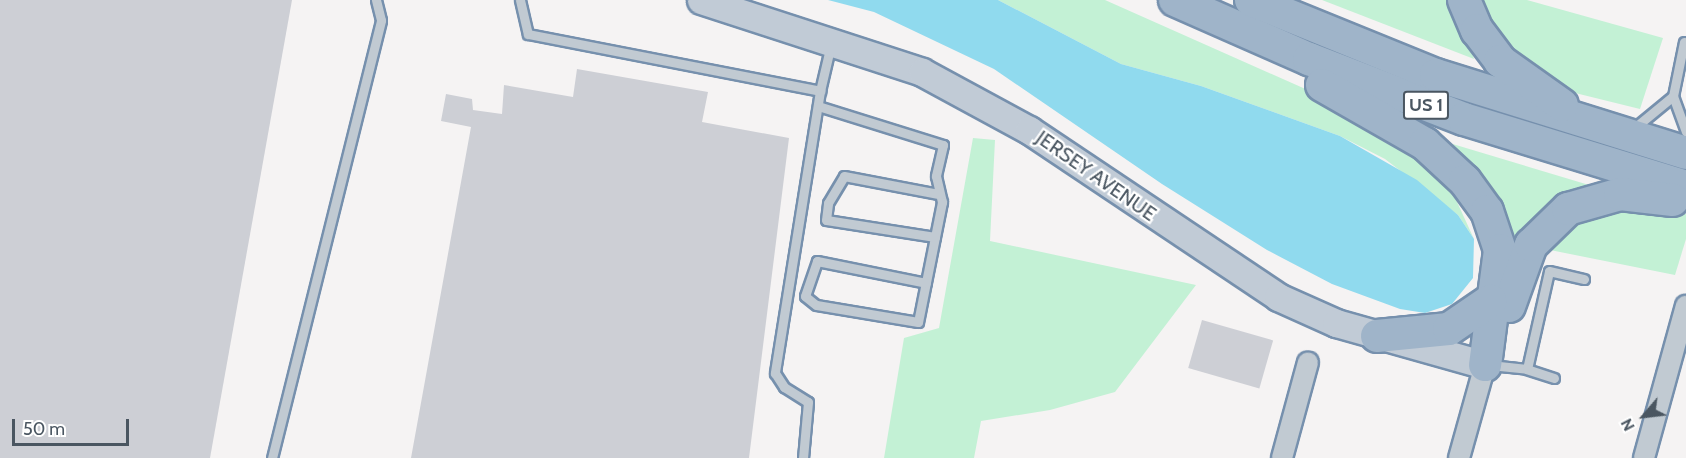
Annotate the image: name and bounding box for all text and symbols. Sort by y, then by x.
road number: US 1 [1402,90,1450,120]
street label: JERSEY AVENUE [1031,126,1161,226]
north arrow [1614,386,1674,446]
scale bar [15,407,132,445]
text: N [1617,415,1639,434]
text: 50 m [23,418,65,440]

